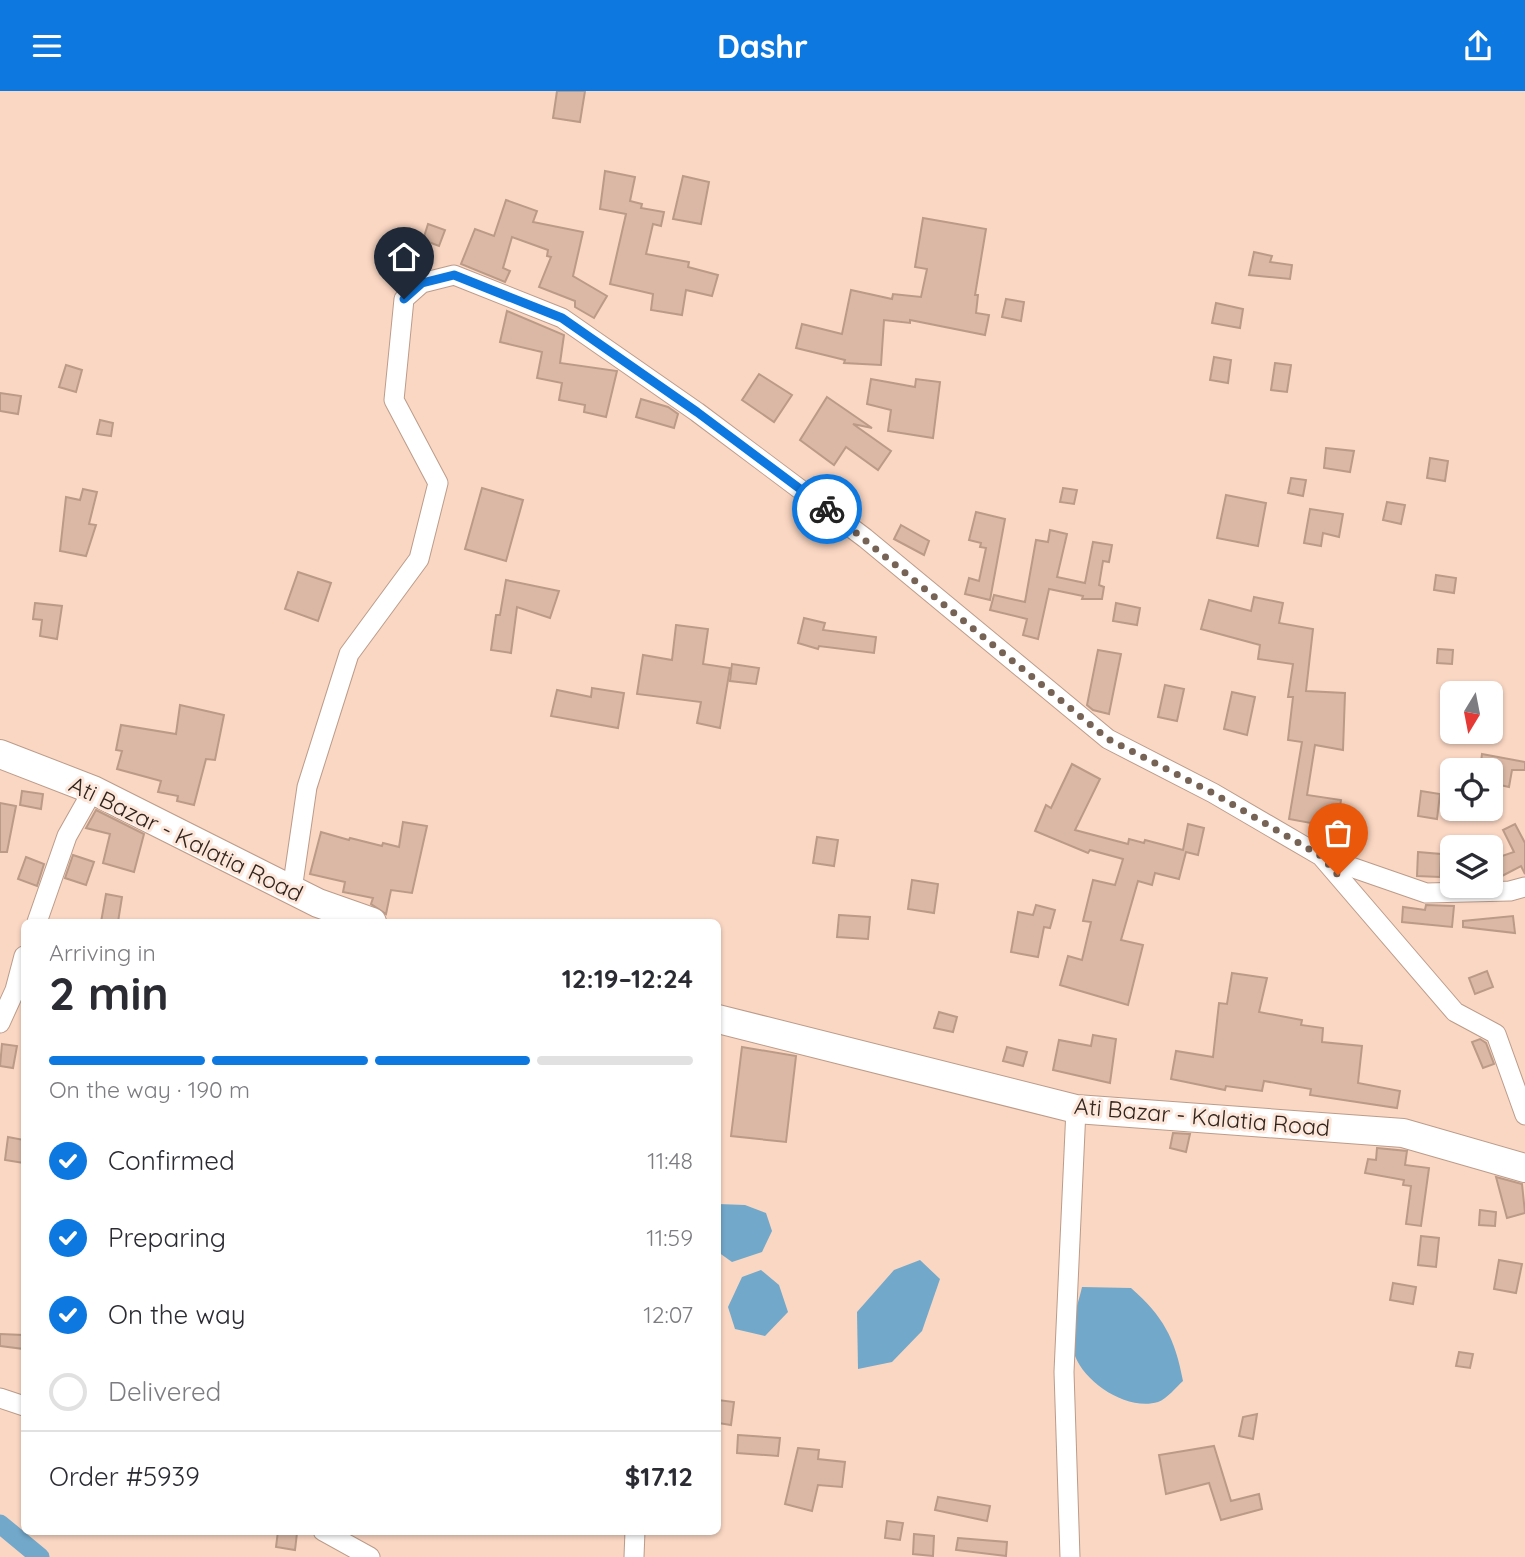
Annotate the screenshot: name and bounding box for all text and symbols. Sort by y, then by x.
text: Dashr [717,26,808,66]
icon: menu [28,27,66,65]
icon: share [1459,27,1497,65]
pin [374,227,434,299]
icon: home [385,238,423,276]
courier [792,474,862,544]
icon: bike [808,490,846,528]
north arrow [1440,681,1503,744]
map controls [1440,681,1503,898]
button: locate [1440,758,1503,821]
street label: Ati Bazar - Kalatia Road [65,769,308,908]
pin [1308,803,1368,875]
icon: bag [1319,814,1357,852]
button: layers [1440,835,1503,898]
text: Arriving in [49,938,156,967]
text: 12:19–12:24 [562,962,693,995]
text: 2 min [49,964,169,1022]
text: On the way · 190 m [49,1075,250,1104]
street label: Ati Bazar - Kalatia Road [1073,1091,1331,1142]
icon: check [49,1142,87,1180]
text: Confirmed [108,1144,235,1177]
text: 11:48 [647,1146,693,1175]
icon: check [49,1219,87,1257]
text: Preparing [108,1221,226,1254]
text: 11:59 [646,1223,693,1252]
icon: check [49,1296,87,1334]
text: On the way [108,1298,246,1331]
text: 12:07 [643,1300,693,1329]
text: Delivered [108,1375,221,1408]
text: Order #5939 [49,1460,200,1493]
text: $17.12 [625,1460,693,1493]

